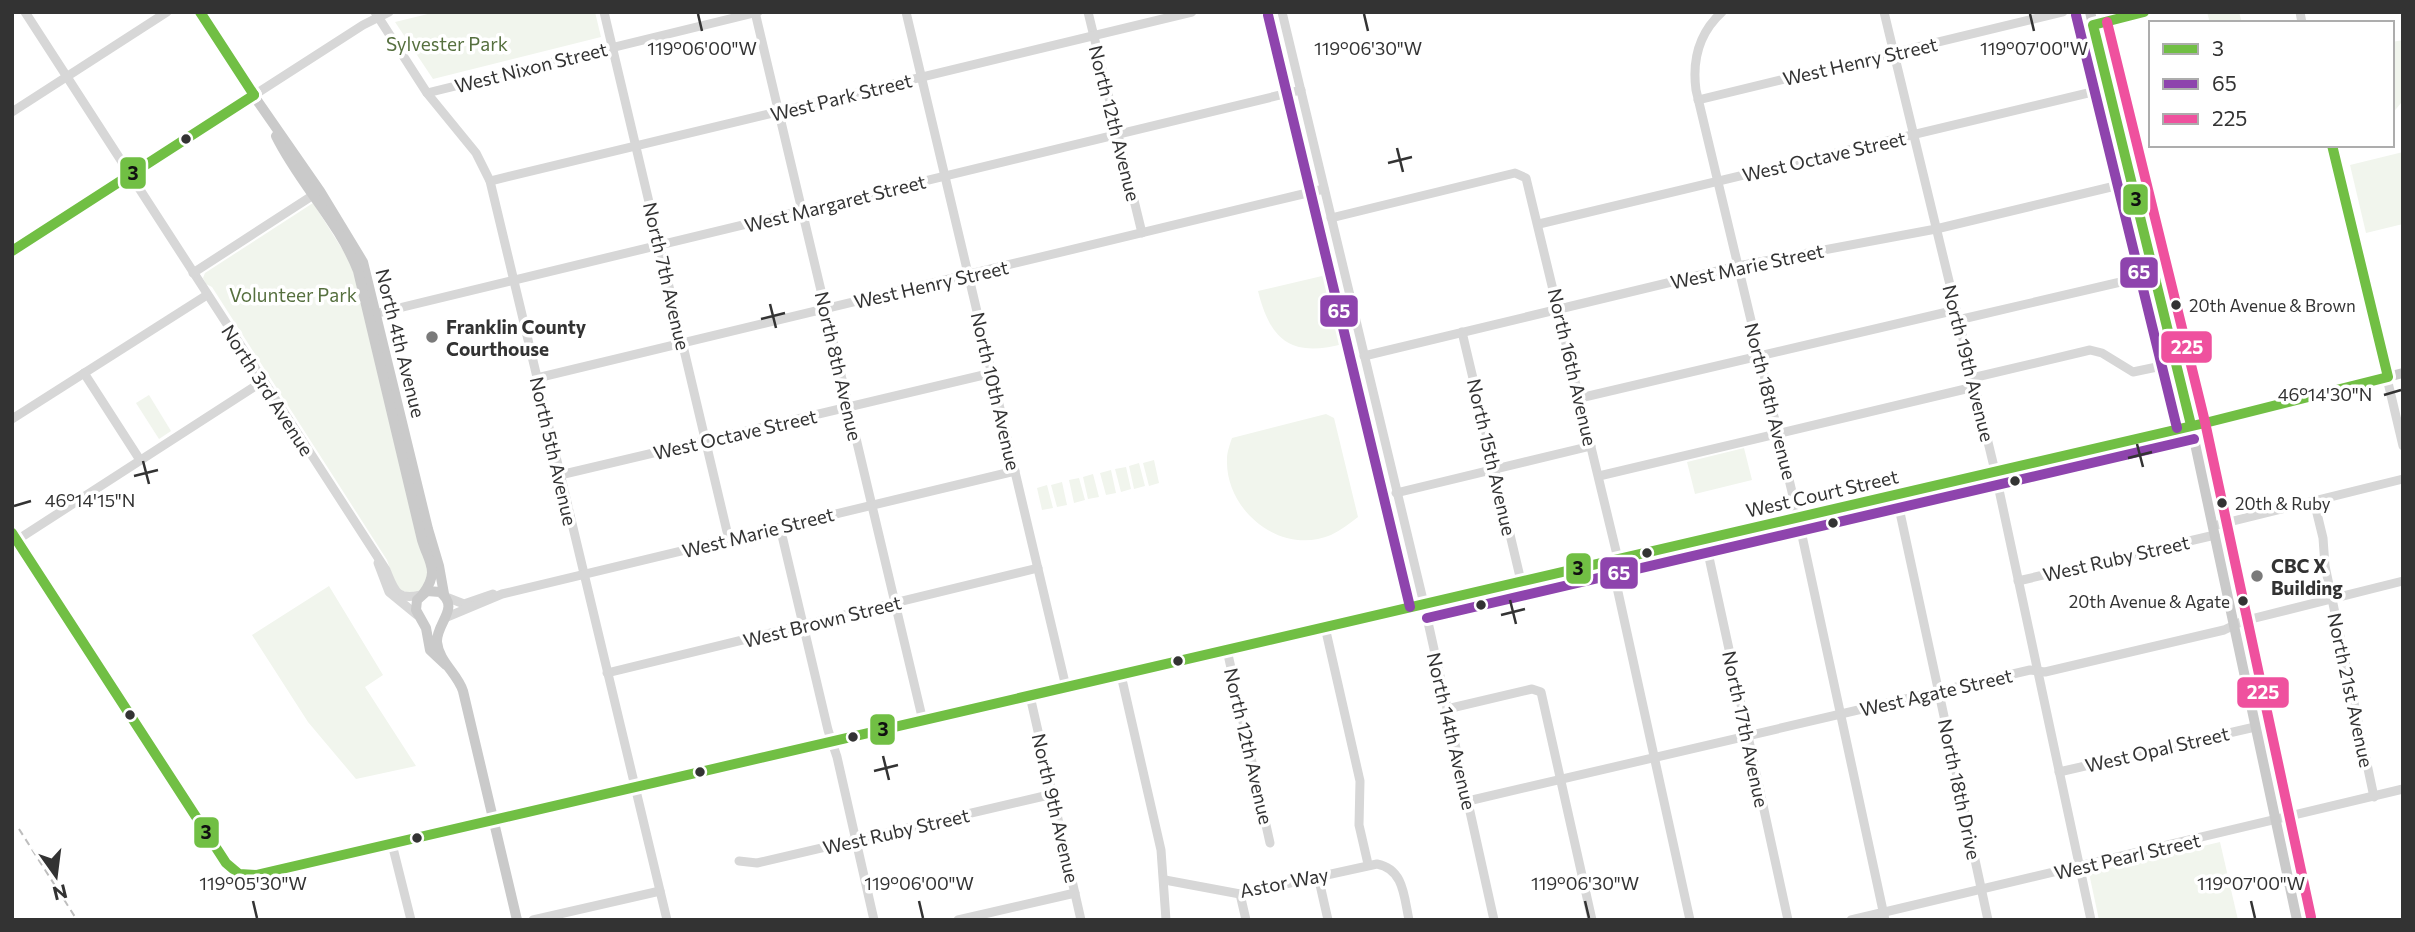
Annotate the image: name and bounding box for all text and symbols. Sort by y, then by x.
legend [2149,21,2394,147]
park label: Sylvester Park [386,32,508,55]
street label: West Henry Street [1780,32,1940,90]
text: 3 [2212,35,2224,60]
street label: West Nixon Street [452,37,610,97]
text: 119°06'00"W [647,37,757,59]
text: 119°06'30"W [1314,37,1422,59]
text: 119°07'00"W [1980,37,2088,59]
street label: North 12th Avenue [1084,43,1146,203]
street label: West Park Street [768,68,914,126]
text: 65 [2212,70,2237,95]
text: 225 [2212,105,2247,130]
street label: West Octave Street [1740,126,1908,186]
unlabelled marker [179,132,193,146]
line badge: 3 [119,156,147,190]
text: 3 [127,161,139,184]
street label: West Margaret Street [742,169,928,237]
line badge: 3 [2122,183,2149,216]
text: 3 [2130,187,2142,210]
street label: North 7th Avenue [639,200,695,352]
street label: West Marie Street [1668,239,1826,293]
street label: West Henry Street [851,255,1011,313]
line badge: 65 [2119,256,2159,289]
text: 65 [2128,260,2150,283]
street label: North 4th Avenue [371,266,431,420]
street label: North 19th Avenue [1938,282,2000,444]
park label: Volunteer Park [229,283,357,306]
street label: North 16th Avenue [1544,286,1602,448]
street label: North 8th Avenue [811,289,867,443]
line badge: 65 [1319,294,1359,328]
place label: 20th Avenue & Brown [2189,295,2356,316]
marker: 20th Avenue & Brown [2169,298,2183,312]
text: 65 [1328,299,1350,322]
street label: North 10th Avenue [967,310,1025,472]
place label: Franklin County Courthouse [446,315,587,360]
street label: North 3rd Avenue [217,320,319,460]
street label: North 18th Avenue [1740,320,1802,482]
marker: Franklin County Courthouse [424,329,440,345]
line badge: 225 [2160,330,2213,364]
text: 225 [2171,335,2203,358]
street label: North 5th Avenue [526,374,582,528]
street label: North 15th Avenue [1463,376,1521,538]
text: 46°14'30"N [2278,383,2372,405]
street label: West Octave Street [651,404,819,464]
street label: West Court Street [1744,464,1901,522]
unlabelled marker [2008,474,2022,488]
text: 46°14'15"N [45,489,135,511]
place label: 20th & Ruby [2235,493,2331,514]
marker: 20th & Ruby [2215,496,2229,510]
street label: West Marie Street [680,502,837,562]
unlabelled marker [1826,516,1840,530]
street label: West Ruby Street [2041,530,2192,586]
unlabelled marker [1640,546,1654,560]
line badge: 3 [1565,552,1592,585]
place label: CBC X Building [2271,554,2343,599]
text: 3 [1572,556,1584,579]
line badge: 65 [1599,556,1639,590]
text: 65 [1608,561,1630,584]
marker: CBC X Building [2249,568,2265,584]
street label: West Brown Street [741,590,904,652]
place label: 20th Avenue & Agate [2069,591,2230,612]
marker: 20th Avenue & Agate [2236,594,2250,608]
unlabelled marker [1474,598,1488,612]
street label: North 21st Avenue [2323,611,2379,769]
street label: North 17th Avenue [1718,649,1774,809]
street label: North 14th Avenue [1423,650,1481,812]
unlabelled marker [1171,654,1185,668]
street label: West Agate Street [1857,663,2015,721]
street label: North 12th Avenue [1220,666,1278,826]
line badge: 225 [2236,676,2290,709]
text: 225 [2247,680,2279,703]
unlabelled marker [123,708,137,722]
line badge: 3 [869,713,896,746]
street label: North 18th Drive [1934,716,1986,862]
text: 3 [877,717,889,740]
street label: West Opal Street [2083,721,2231,777]
unlabelled marker [846,730,860,744]
street label: North 9th Avenue [1028,731,1084,885]
unlabelled marker [693,765,707,779]
street label: West Ruby Street [821,803,972,859]
line badge: 3 [193,816,220,849]
text: 3 [200,820,212,843]
street label: West Pearl Street [2052,828,2203,884]
unlabelled marker [410,831,424,845]
north arrow [21,841,91,911]
street label: Astor Way [1238,862,1330,902]
text: 119°05'30"W [199,872,307,894]
text: 119°06'00"W [864,872,974,894]
text: 119°06'30"W [1531,872,1639,894]
text: 119°07'00"W [2197,872,2305,894]
text: N [51,880,70,906]

